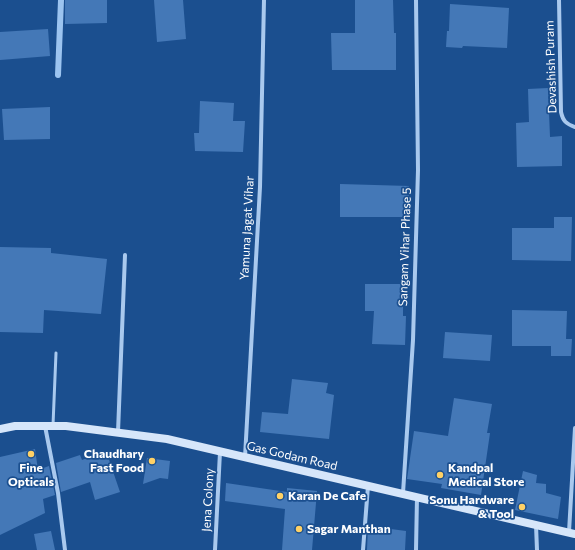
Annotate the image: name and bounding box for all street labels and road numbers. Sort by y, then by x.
street label: Devashish Puram [542,20,560,114]
street label: Yamuna Jagat Vihar [237,175,257,281]
street label: Sangam Vihar Phase 5 [396,187,414,307]
street label: Gas Godam Road [245,439,339,473]
street label: Jena Colony [199,468,217,532]

